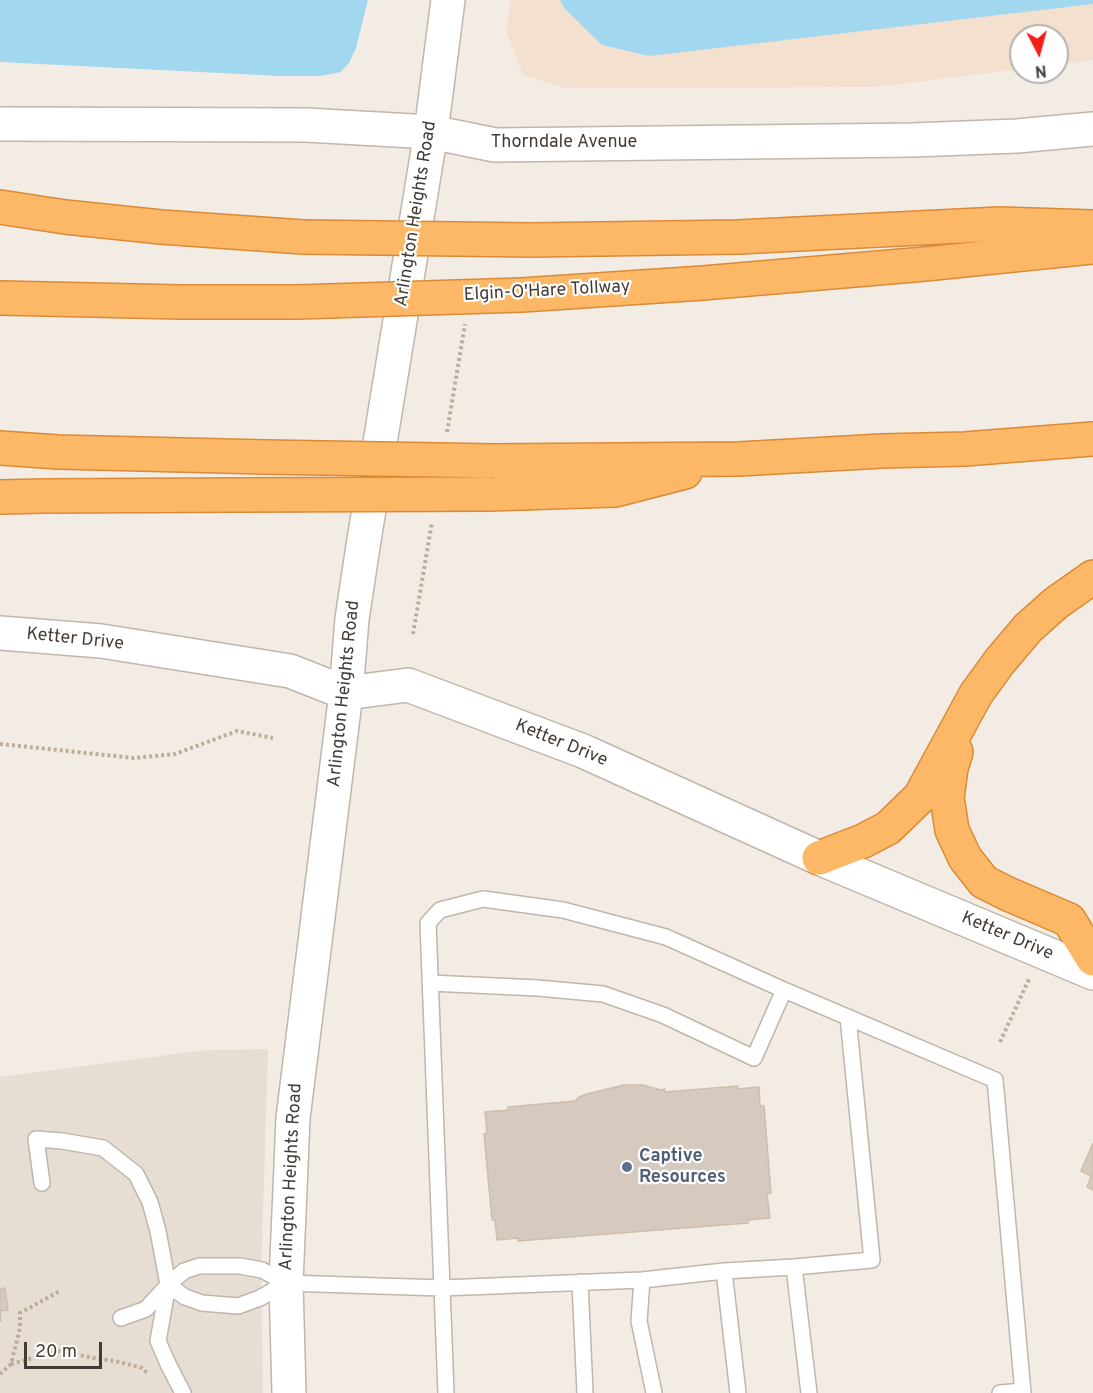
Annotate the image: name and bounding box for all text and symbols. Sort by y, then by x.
north arrow [1009,24,1069,84]
text: N [1034,59,1047,80]
street label: Arlington Heights Road [392,120,442,308]
street label: Thorndale Avenue [491,132,637,154]
street label: Elgin-O'Hare Tollway [463,277,631,307]
street label: Arlington Heights Road [324,599,366,789]
street label: Ketter Drive [25,624,125,656]
street label: Ketter Drive [512,716,610,772]
street label: Ketter Drive [958,908,1056,966]
street label: Arlington Heights Road [276,1083,308,1271]
place label: Captive Resources [639,1146,726,1188]
marker: Captive Resources [620,1160,634,1174]
scale bar [27,1330,105,1368]
text: 20 m [35,1341,77,1364]

